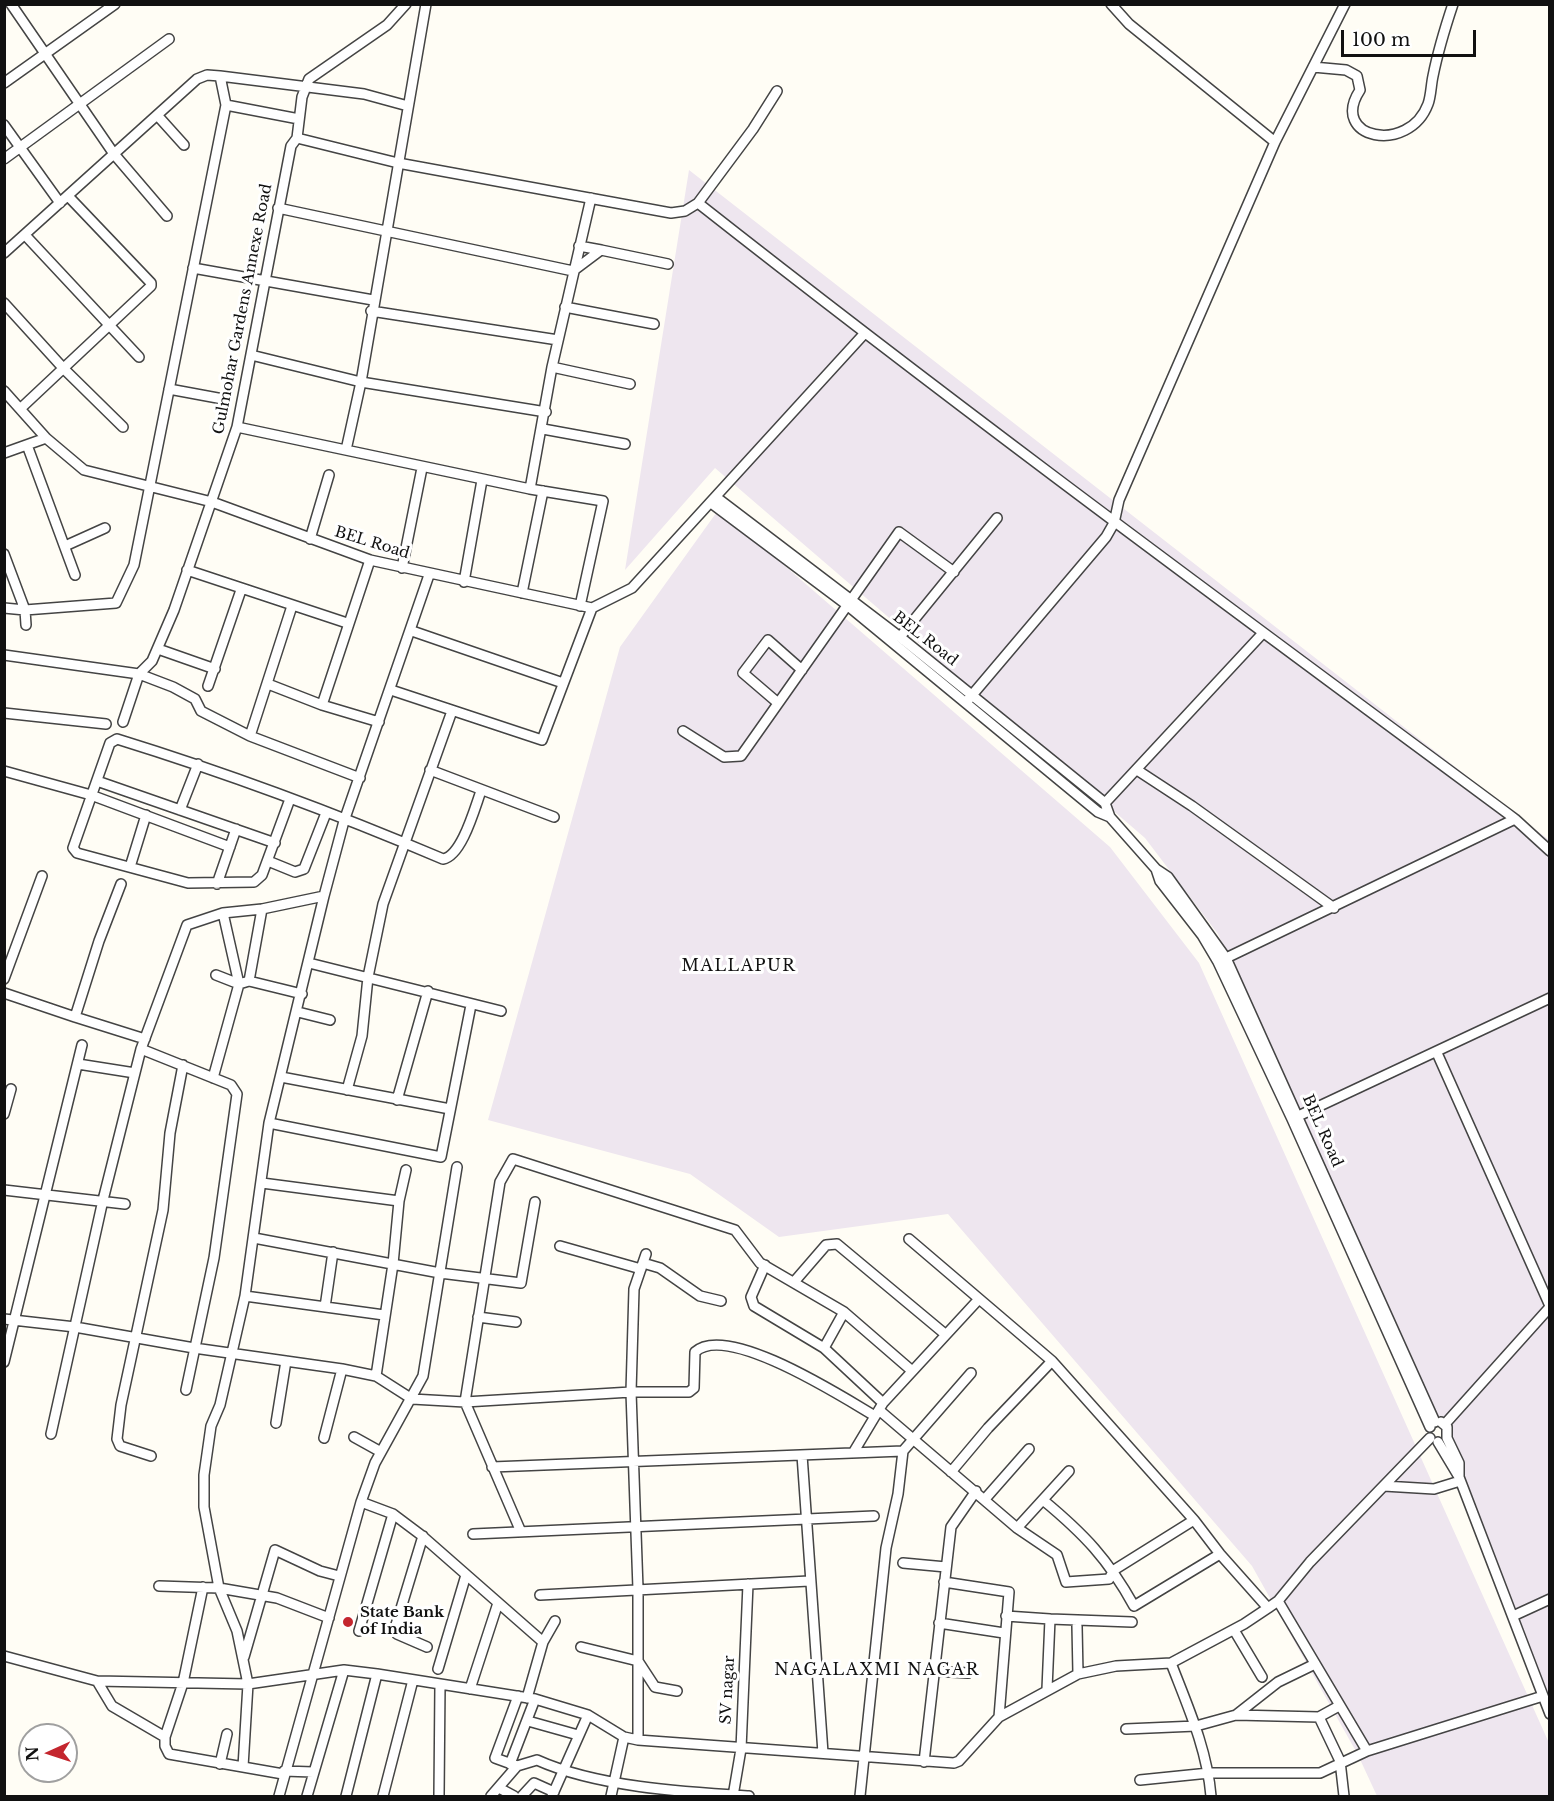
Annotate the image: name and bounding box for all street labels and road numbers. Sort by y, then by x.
street label: Gulmohar Gardens Annexe Road [210,182,276,436]
street label: BEL Road [332,523,412,563]
street label: BEL Road [889,608,961,670]
street label: BEL Road [1298,1092,1346,1170]
street label: SV nagar [717,1655,739,1725]

